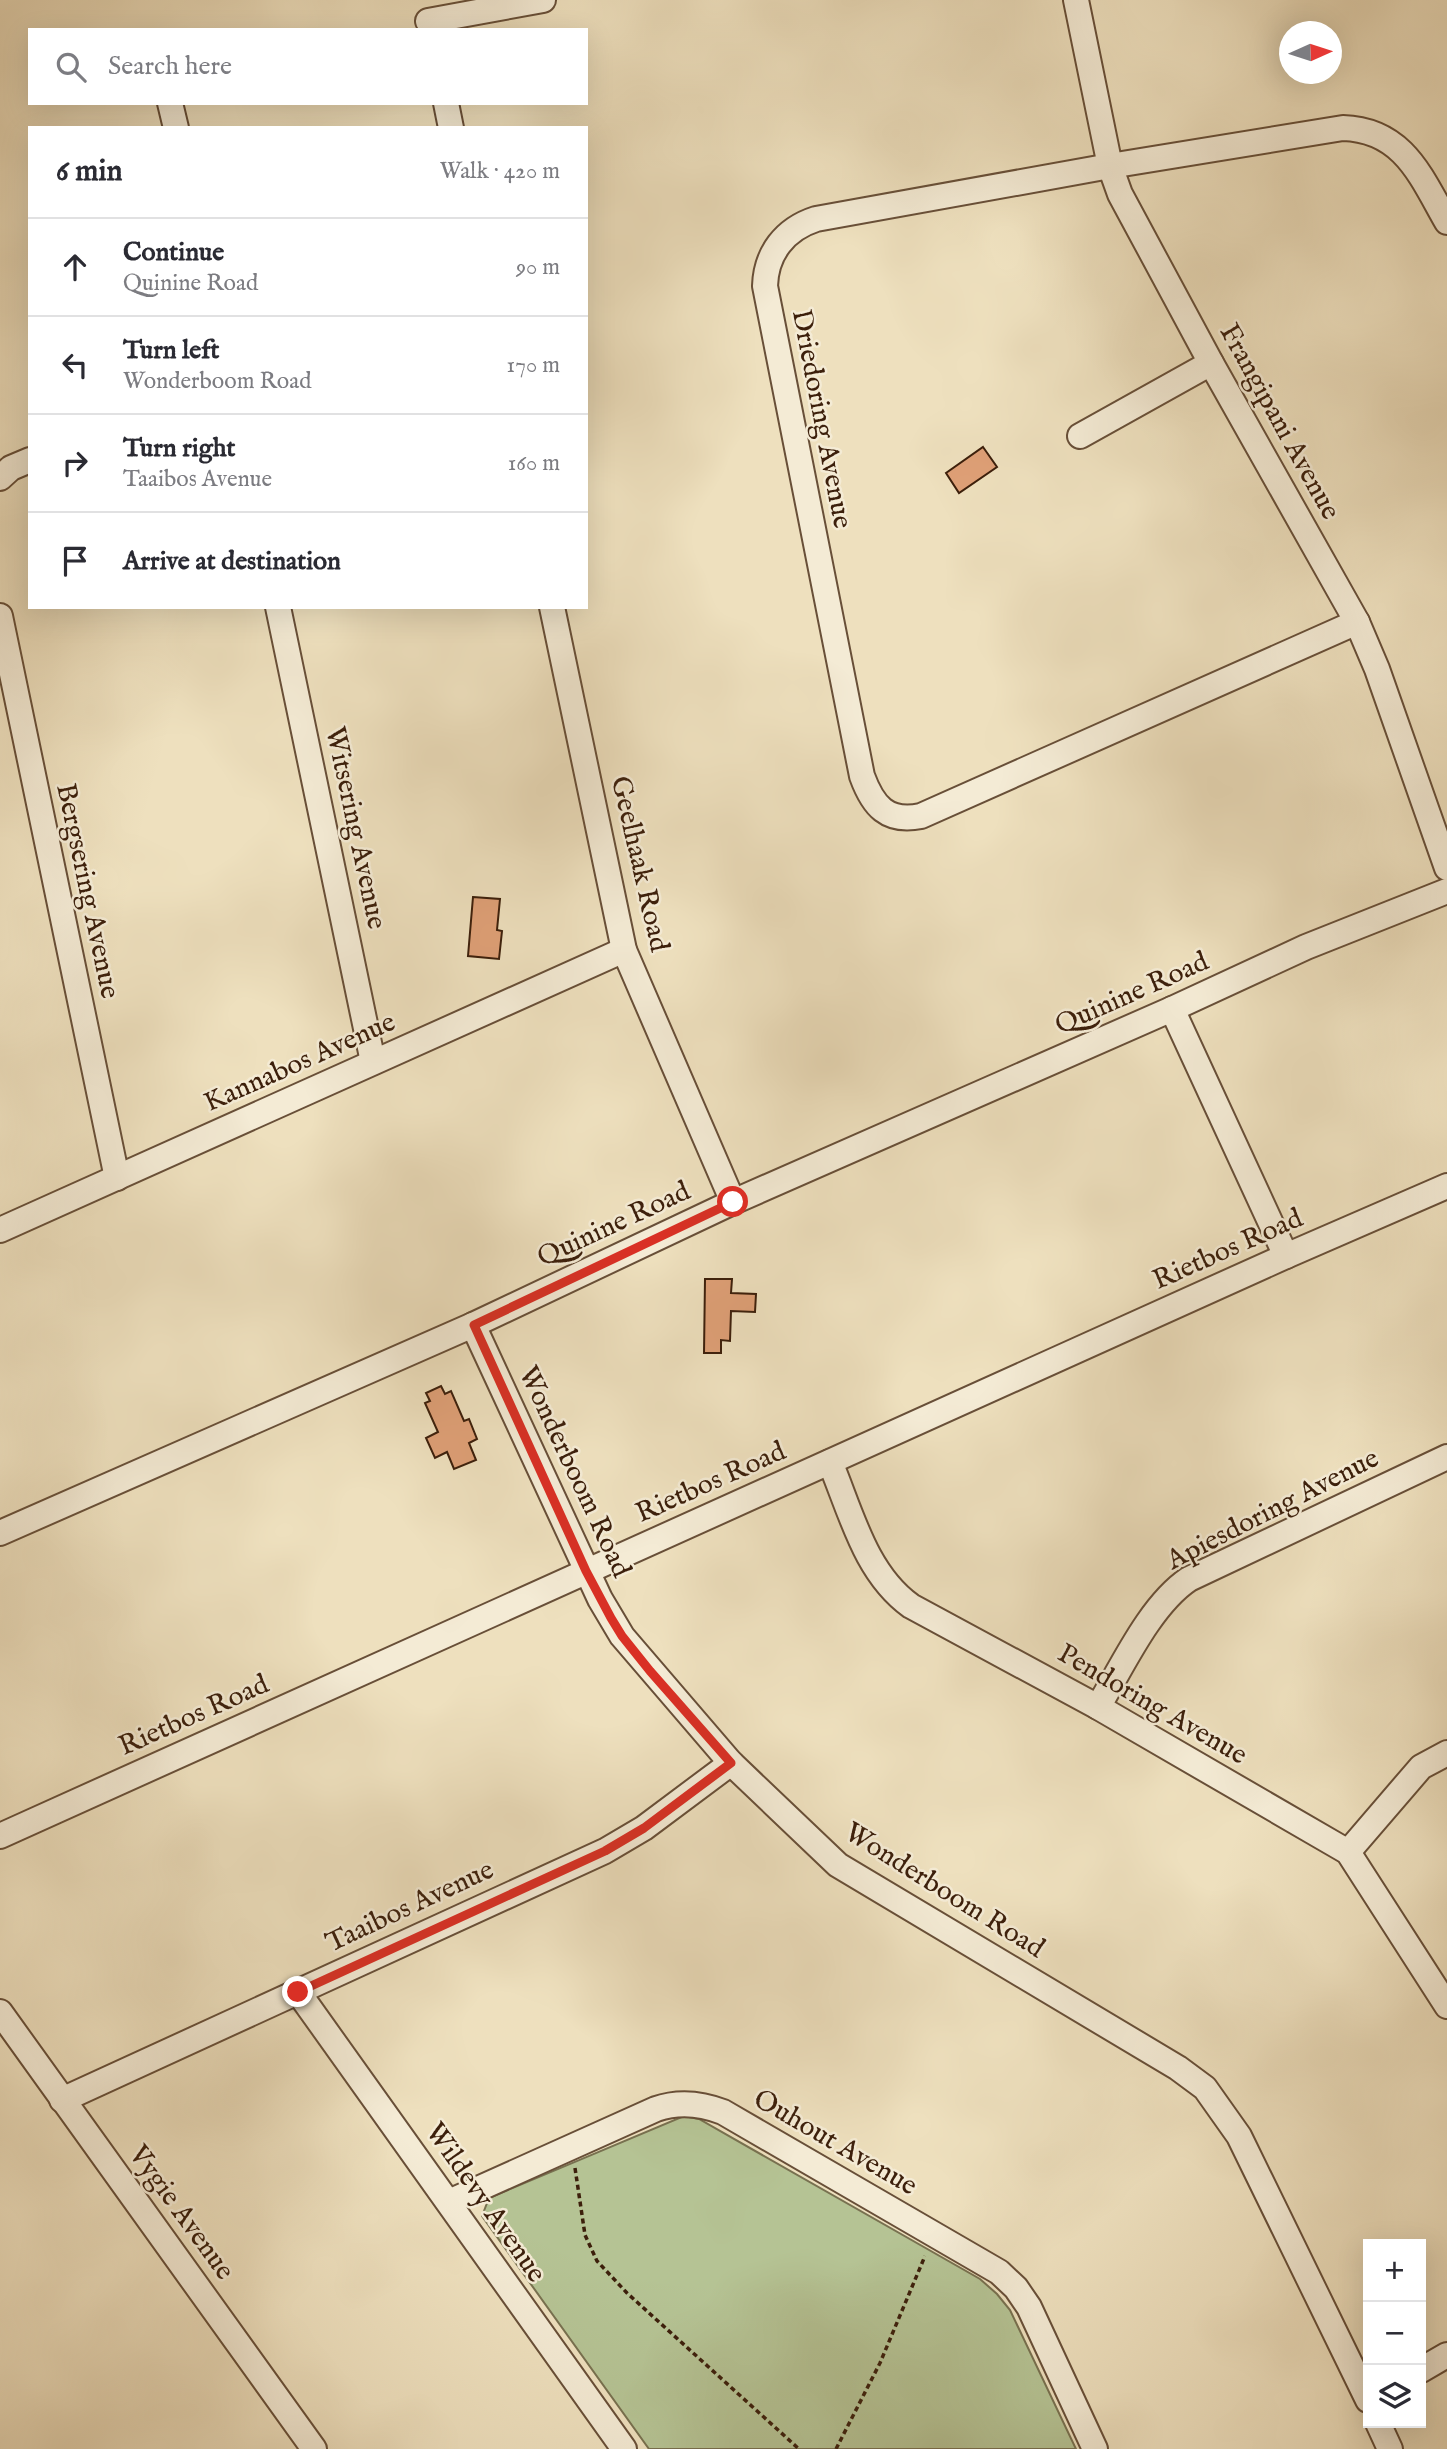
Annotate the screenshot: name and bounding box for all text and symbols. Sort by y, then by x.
north arrow [1279,21,1342,84]
search box [28,28,588,105]
icon: search [52,48,90,86]
text: Search here [108,50,232,83]
text: 6 min [56,153,122,191]
text: Walk · 420 m [440,157,560,186]
text: Continue [123,236,224,269]
icon: ahead [56,248,94,286]
text: 90 m [516,253,560,282]
text: Quinine Road [123,269,258,298]
street label: Driedoring Avenue [783,306,859,532]
street label: Frangipani Avenue [1211,318,1347,526]
text: Turn left [123,334,220,367]
icon: left [56,346,94,384]
text: 170 m [507,351,560,380]
text: Wonderboom Road [123,367,311,396]
text: Turn right [123,432,236,465]
icon: right [56,444,94,482]
text: 160 m [508,449,560,478]
text: Taaibos Avenue [123,465,272,494]
icon: arrive [56,542,94,580]
text: Arrive at destination [123,545,341,578]
street label: Witsering Avenue [316,724,394,933]
street label: Geelhaak Road [602,773,676,955]
street label: Bergsering Avenue [47,780,127,1002]
street label: Quinine Road [1050,945,1214,1043]
street label: Kannabos Avenue [199,1005,401,1121]
street label: Quinine Road [532,1174,696,1276]
route start [717,1186,748,1217]
street label: Rietbos Road [1148,1201,1308,1299]
street label: Wonderboom Road [510,1361,638,1583]
street label: Rietbos Road [631,1434,791,1532]
street label: Apiesdoring Avenue [1160,1441,1385,1579]
street label: Pendoring Avenue [1051,1637,1253,1773]
street label: Rietbos Road [114,1667,274,1765]
street label: Wonderboom Road [837,1815,1051,1967]
street label: Taaibos Avenue [320,1853,500,1961]
route end [282,1976,313,2007]
street label: Ouhout Avenue [747,2082,923,2204]
street label: Wildevy Avenue [417,2116,553,2290]
street label: Vygie Avenue [120,2138,242,2287]
map controls [1363,2239,1426,2428]
button: + [1363,2239,1426,2302]
button: − [1363,2302,1426,2365]
button: layers [1363,2365,1426,2428]

